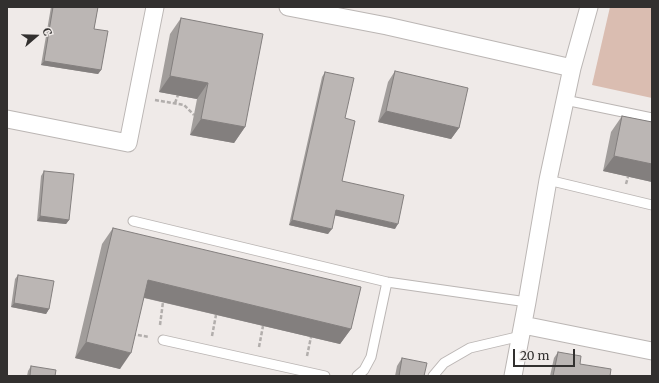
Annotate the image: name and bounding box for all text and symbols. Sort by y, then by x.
north arrow [16,16,56,56]
text: С [39,26,55,38]
scale bar [515,341,577,367]
text: 20 m [520,348,549,363]

